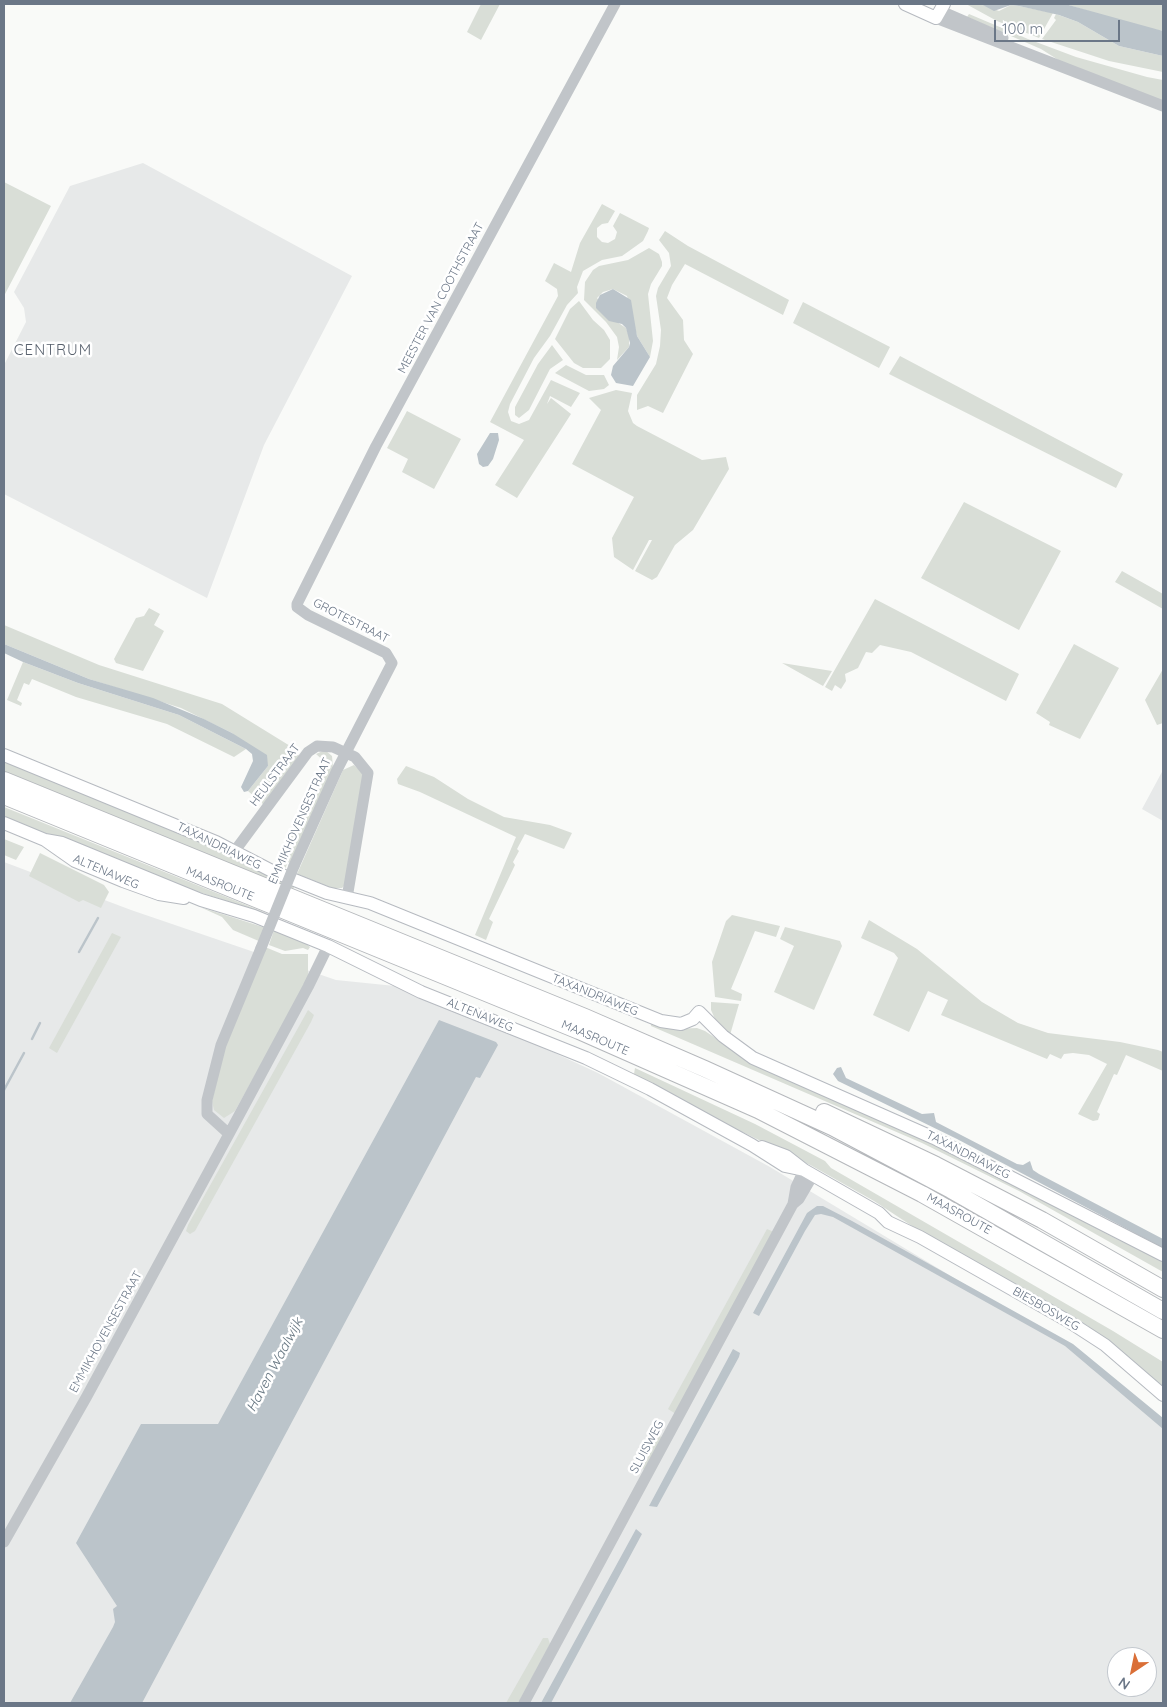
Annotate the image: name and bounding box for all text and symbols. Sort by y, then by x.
scale bar [997,10,1123,42]
text: 100 m [1002,19,1043,38]
street label: MEESTER VAN COOTHSTRAAT [395,220,487,376]
district label: CENTRUM [13,341,93,359]
street label: GROTESTRAAT [311,596,391,646]
street label: HEULSTRAAT [247,741,303,809]
street label: EMMIKHOVENSESTRAAT [266,756,334,886]
street label: TAXANDRIAWEG [174,819,264,873]
street label: ALTENAWEG [71,852,141,892]
street label: MAASROUTE [184,864,256,904]
street label: TAXANDRIAWEG [550,971,640,1019]
street label: ALTENAWEG [445,995,515,1035]
street label: MAASROUTE [559,1017,631,1059]
street label: TAXANDRIAWEG [924,1128,1012,1182]
street label: MAASROUTE [924,1190,994,1238]
street label: EMMIKHOVENSESTRAAT [67,1269,145,1395]
street label: BIESBOSWEG [1010,1284,1082,1334]
water label: Haven Waalwijk [243,1315,307,1415]
street label: SLUISWEG [627,1418,667,1476]
north arrow [1107,1647,1157,1697]
text: N [1115,1673,1133,1694]

